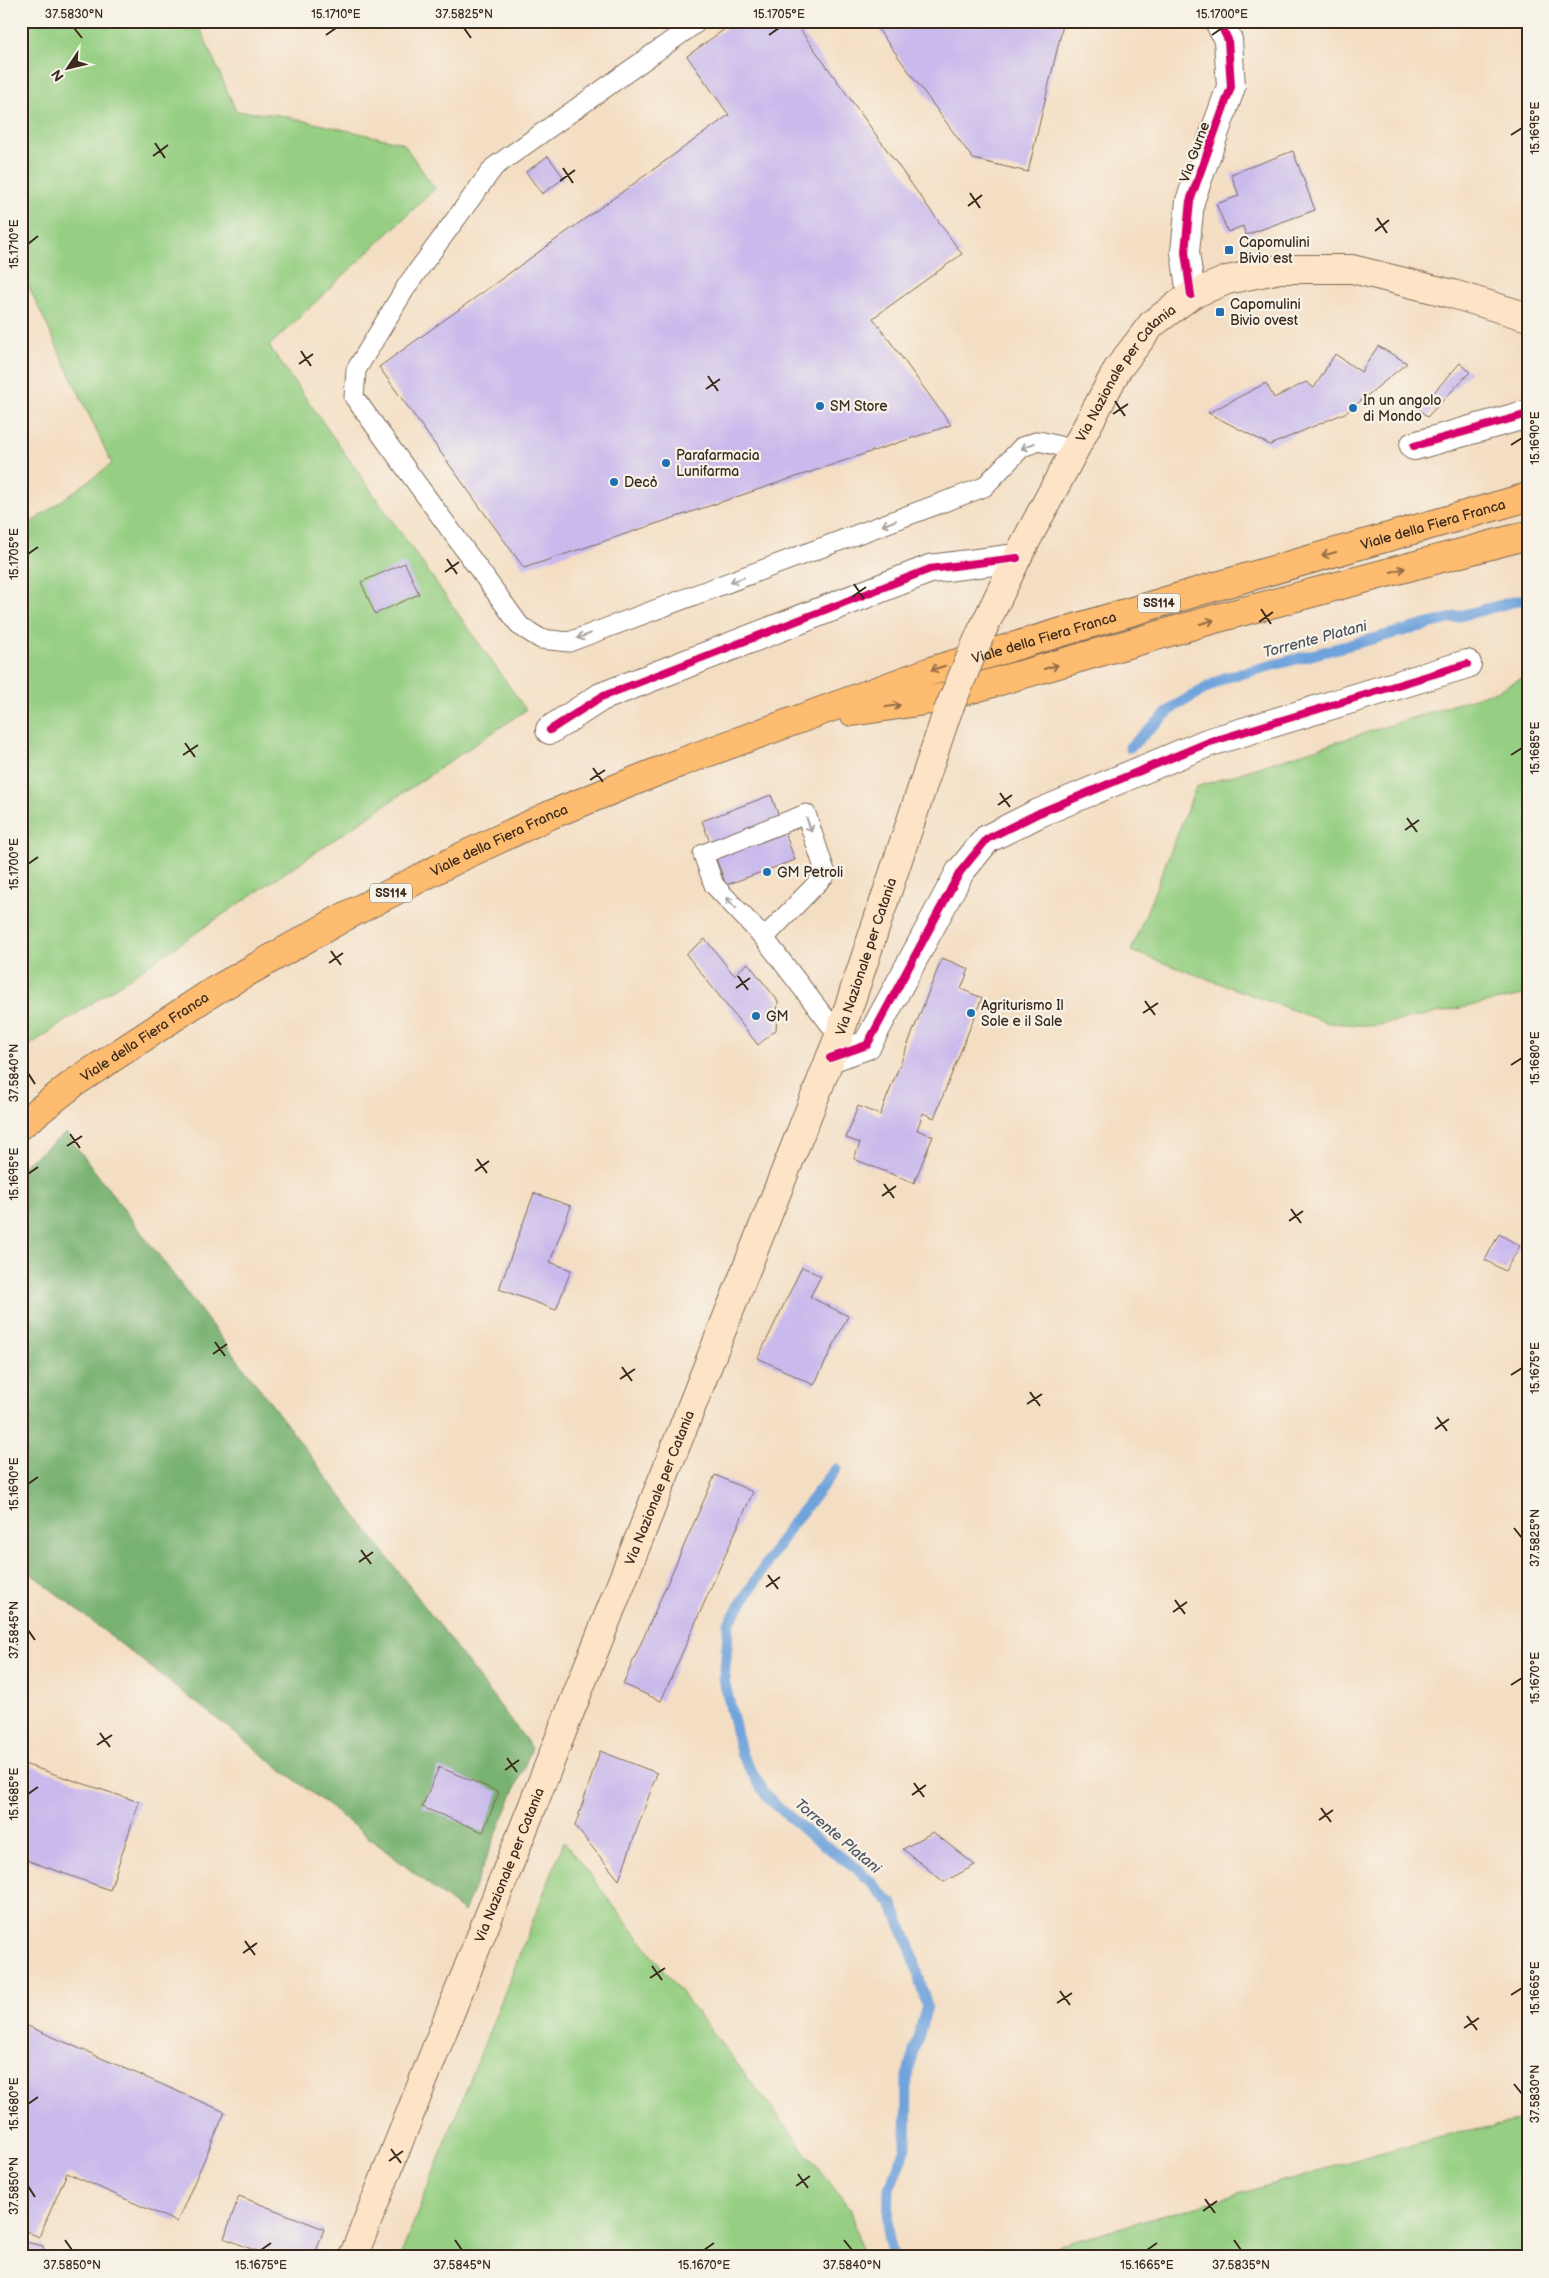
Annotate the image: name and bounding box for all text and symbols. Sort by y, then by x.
text: 37.5830°N [45,7,103,22]
text: 15.1710°E [311,7,361,22]
text: 37.5825°N [435,7,493,22]
text: 15.1705°E [753,7,805,22]
text: 15.1700°E [1196,7,1248,22]
north arrow [42,42,92,92]
text: N [48,66,68,84]
text: 15.1695°E [1528,101,1543,154]
street label: Via Gurne [1176,120,1213,185]
text: 15.1710°E [7,219,22,269]
place label: Capomulini Bivio est [1239,234,1310,267]
marker: Capomulini Bivio est [1223,244,1235,256]
place label: Capomulini Bivio ovest [1230,296,1301,329]
street label: Via Nazionale per Catania [1072,301,1179,445]
marker: Capomulini Bivio ovest [1214,306,1226,318]
place label: In un angolo di Mondo [1363,392,1441,425]
place label: SM Store [830,398,887,415]
marker: SM Store [814,400,826,412]
marker: In un angolo di Mondo [1347,402,1359,414]
text: 15.1690°E [1528,411,1543,465]
one-way arrow [1021,441,1036,451]
place label: Parafarmacia Lunifarma [676,447,760,480]
marker: Parafarmacia Lunifarma [660,457,672,469]
place label: Decò [624,474,658,491]
marker: Decò [608,476,620,488]
street label: Viale della Fiera Franca [1359,496,1508,553]
one-way arrow [882,519,897,528]
text: 15.1705°E [7,528,22,580]
one-way arrow [1322,549,1338,559]
one-way arrow [1389,565,1405,574]
one-way arrow [730,576,745,585]
road number: SS114 [1138,594,1180,612]
street label: Viale della Fiera Franca [970,608,1119,667]
one-way arrow [1199,616,1215,626]
water label: Torrente Platani [1261,616,1370,662]
one-way arrow [577,632,592,641]
one-way arrow [1042,661,1058,671]
one-way arrow [931,664,947,674]
one-way arrow [885,700,901,710]
text: 15.1685°E [1528,721,1543,775]
street label: Viale della Fiera Franca [428,801,570,880]
one-way arrow [805,816,815,832]
text: 15.1700°E [7,838,22,890]
place label: GM Petroli [777,864,843,881]
marker: GM Petroli [761,866,773,878]
street label: Via Nazionale per Catania [832,876,900,1038]
road number: SS114 [370,884,412,902]
one-way arrow [725,897,737,909]
street label: Viale della Fiera Franca [77,989,212,1085]
place label: Agriturismo Il Sole e il Sale [981,997,1064,1030]
marker: Agriturismo Il Sole e il Sale [965,1007,977,1019]
place label: GM [766,1008,789,1025]
marker: GM [750,1010,762,1022]
text: 15.1680°E [1528,1031,1543,1085]
text: 37.5840°N [7,1044,22,1102]
text: 15.1695°E [7,1147,22,1200]
text: 15.1675°E [1528,1342,1543,1394]
street label: Via Nazionale per Catania [621,1408,698,1568]
text: 15.1690°E [7,1457,22,1511]
text: 37.5825°N [1528,1509,1543,1567]
text: 37.5845°N [7,1601,22,1659]
text: 15.1670°E [1528,1652,1543,1704]
text: 15.1685°E [7,1767,22,1821]
street label: Via Nazionale per Catania [471,1785,548,1945]
water label: Torrente Platani [791,1795,885,1878]
text: 15.1665°E [1528,1961,1543,2015]
text: 37.5830°N [1528,2065,1543,2123]
text: 15.1680°E [7,2077,22,2131]
text: 37.5850°N [7,2157,22,2215]
text: 37.5850°N [43,2258,101,2273]
text: 15.1675°E [235,2258,287,2273]
text: 37.5845°N [433,2258,491,2273]
text: 15.1670°E [678,2258,730,2273]
text: 37.5840°N [823,2258,881,2273]
text: 15.1665°E [1120,2258,1174,2273]
text: 37.5835°N [1212,2258,1270,2273]

